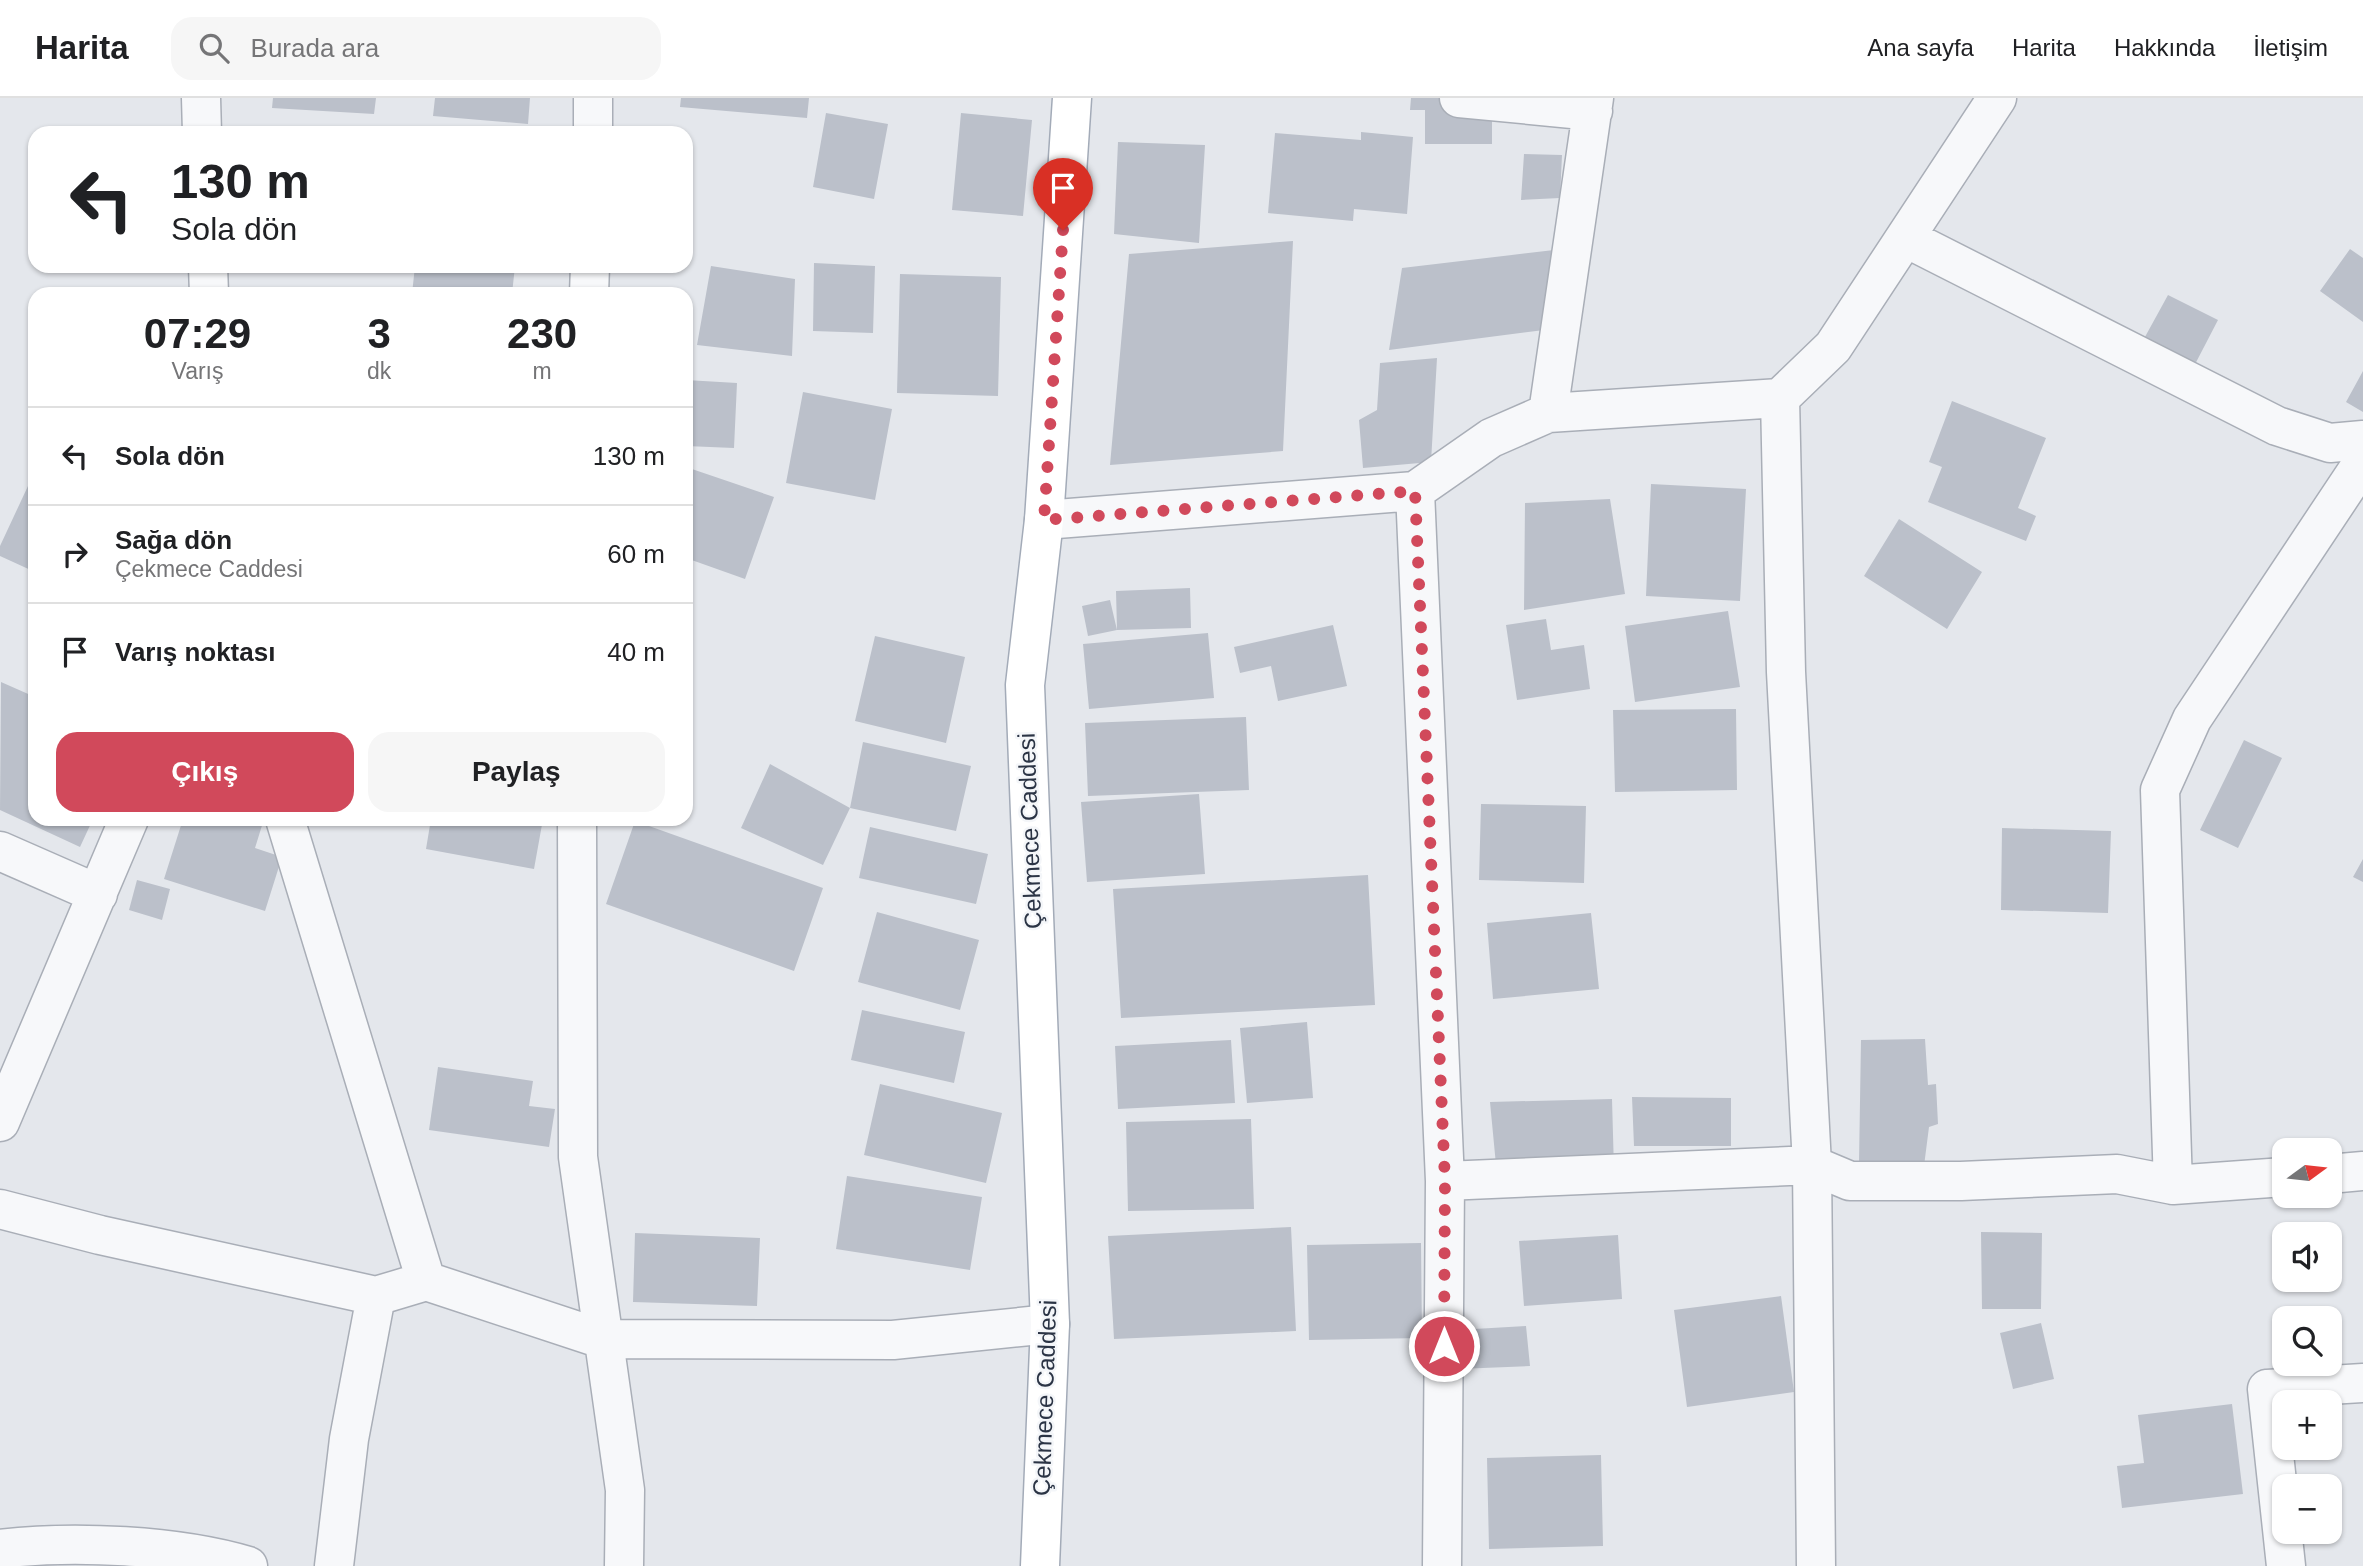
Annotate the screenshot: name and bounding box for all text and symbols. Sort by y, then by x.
search box [171,17,661,80]
text: Harita [35,29,129,66]
icon: search [195,29,233,67]
text: Burada ara [251,33,379,63]
text: Ana sayfa [1867,34,1974,61]
text: Harita [2012,34,2076,61]
text: Hakkında [2114,34,2215,61]
text: İletişim [2253,34,2328,61]
icon: left [56,154,147,245]
text: 130 m [171,154,310,208]
pin [1033,158,1093,230]
icon: arrive [1044,169,1082,207]
text: Sola dön [171,211,297,247]
text: 07:29 [144,310,251,357]
text: 3 [367,310,391,357]
text: 230 [507,310,577,357]
text: Varış [172,358,224,384]
text: dk [367,358,391,384]
text: m [533,358,552,384]
icon: left [56,437,94,475]
text: Sola dön [115,441,225,471]
text: 130 m [593,441,665,471]
text: Sağa dön [115,525,232,555]
icon: right [56,535,94,573]
text: 60 m [607,539,665,569]
text: Çekmece Caddesi [115,556,303,582]
icon: arrive [56,633,94,671]
text: Varış noktası [115,637,275,667]
text: 40 m [607,637,665,667]
button: Çıkış [56,732,354,812]
button: Paylaş [368,732,665,812]
street label: Çekmece Caddesi [1013,733,1046,929]
north arrow [2272,1138,2342,1208]
map controls [2272,1138,2342,1544]
button: sound [2272,1222,2342,1292]
street label: Çekmece Caddesi [1028,1300,1061,1496]
button: search [2272,1306,2342,1376]
position arrow [1407,1309,1481,1383]
button: + [2272,1390,2342,1460]
button: − [2272,1474,2342,1544]

